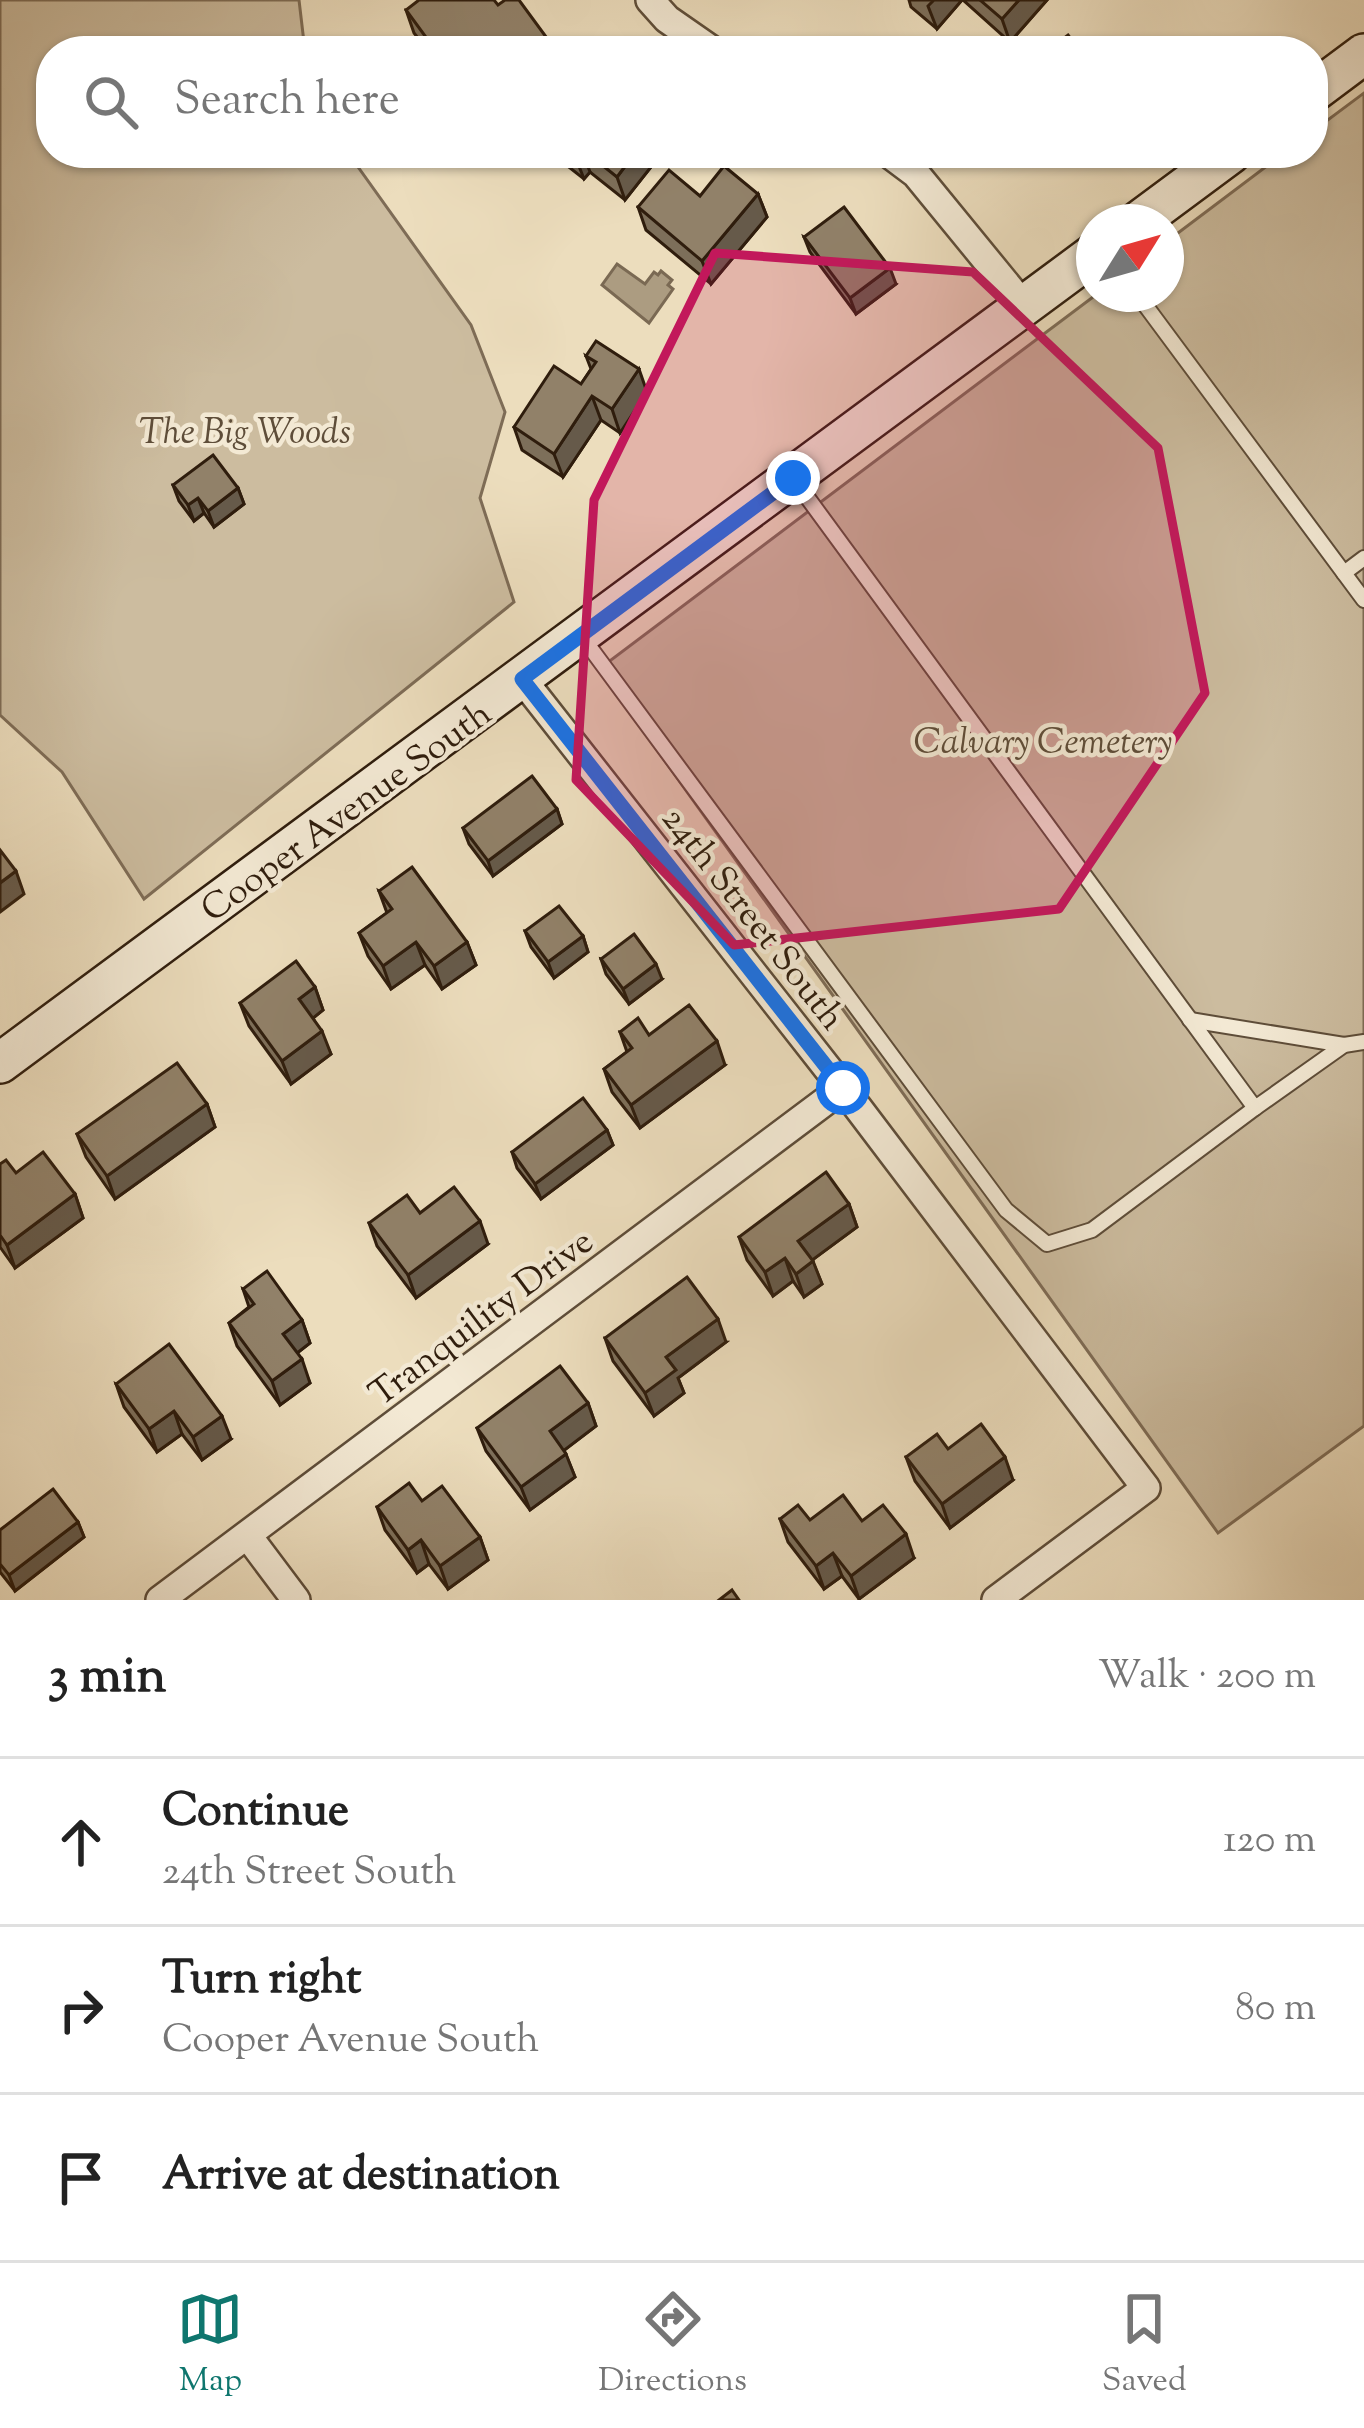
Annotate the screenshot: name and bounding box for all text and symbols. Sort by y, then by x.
search box [36,36,1328,168]
icon: search [78,69,144,135]
text: Search here [174,70,400,135]
north arrow [1076,204,1184,312]
park label: The Big Woods [139,408,351,460]
route end [766,451,820,505]
street label: Cooper Avenue South [191,690,503,937]
park label: Calvary Cemetery [914,718,1172,770]
street label: 24th Street South [648,796,856,1043]
route start [816,1061,870,1115]
street label: Tranquility Drive [360,1218,605,1421]
text: 3 min [48,1642,166,1715]
text: Walk · 200 m [1098,1650,1316,1706]
text: Continue [162,1781,349,1846]
icon: ahead [48,1809,114,1875]
text: 120 m [1223,1814,1316,1870]
text: 24th Street South [162,1846,456,1902]
text: Turn right [162,1949,361,2014]
icon: right [48,1977,114,2043]
text: 80 m [1235,1982,1316,2038]
text: Cooper Avenue South [162,2014,539,2070]
icon: arrive [48,2145,114,2211]
text: Arrive at destination [162,2145,560,2210]
tab: Map [177,2286,243,2406]
tab: Directions [598,2286,747,2406]
tab: Saved [1102,2286,1187,2406]

